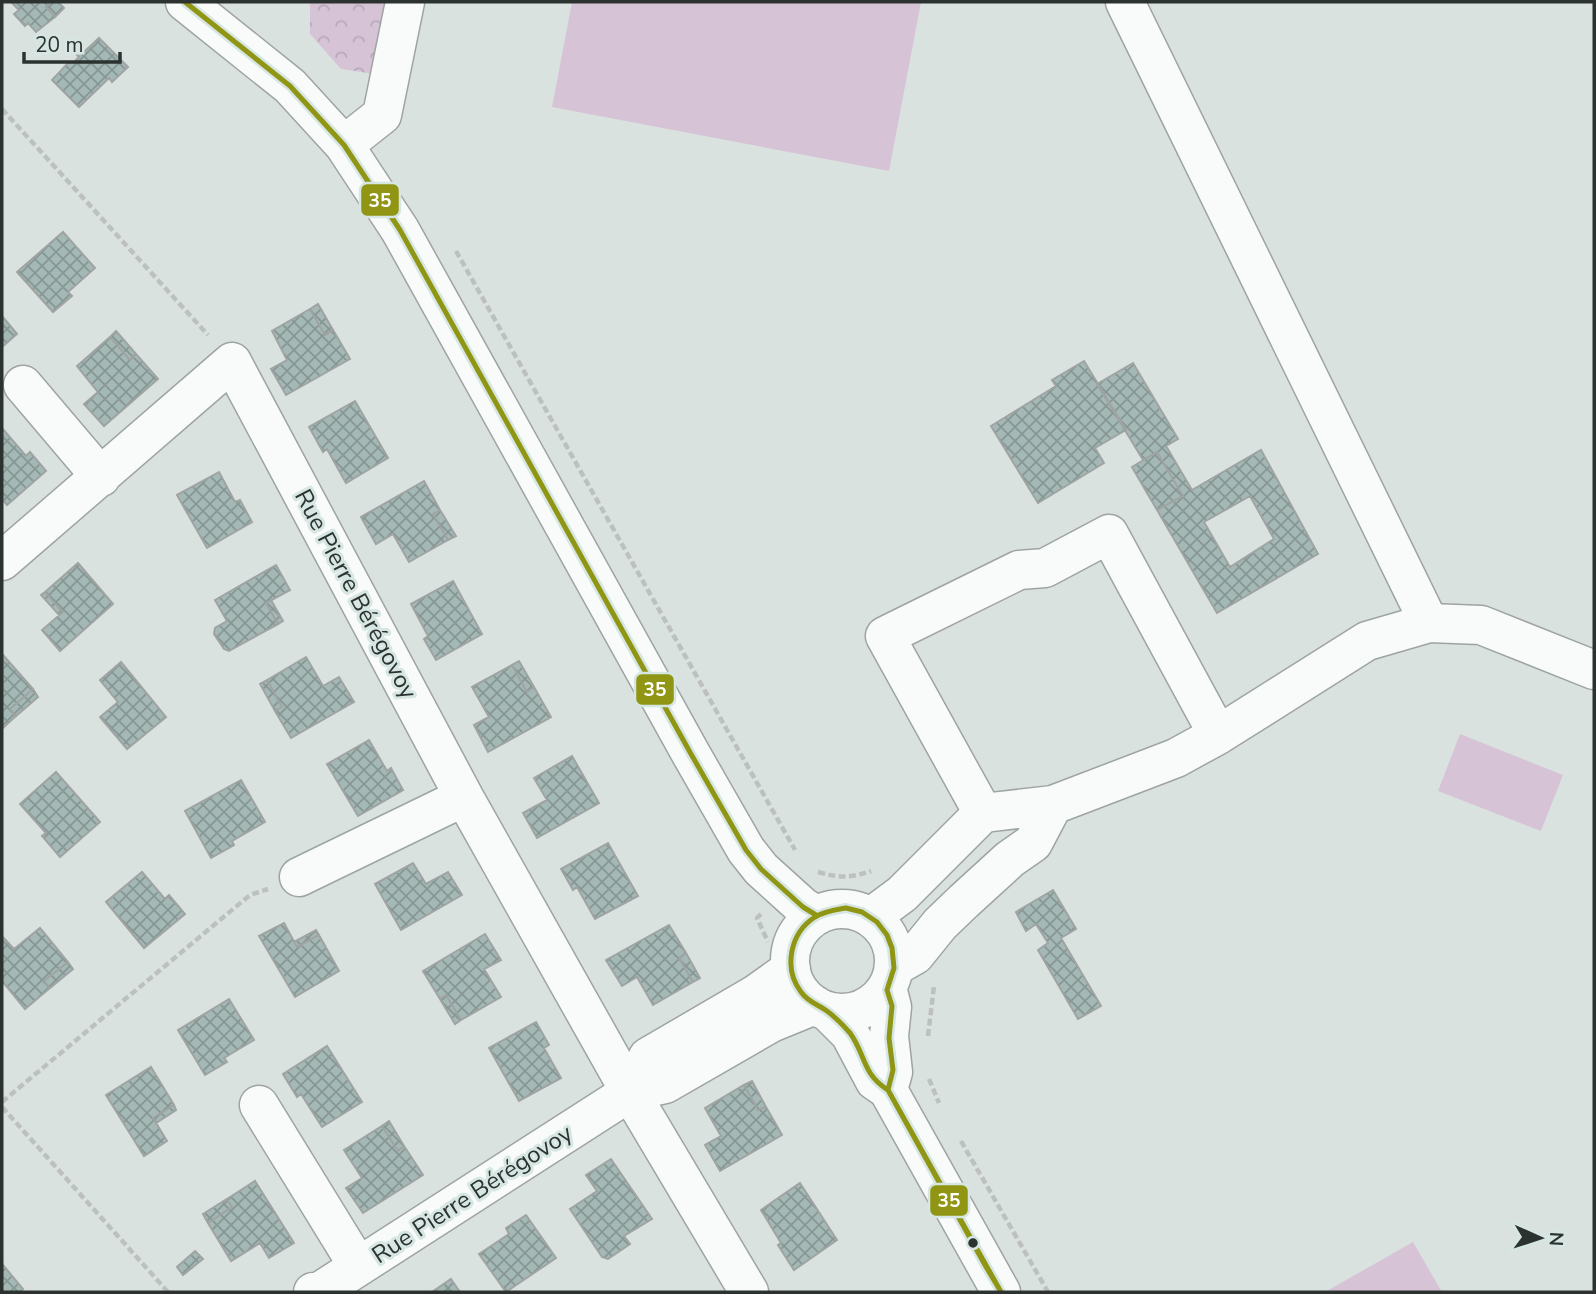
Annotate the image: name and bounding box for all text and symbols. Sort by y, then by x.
scale bar [24,21,121,65]
text: 20 m [35,31,84,59]
line badge: 35 [360,183,400,217]
text: 35 [369,188,391,214]
street label: Rue Pierre Bérégovoy [287,484,425,705]
line badge: 35 [635,673,675,706]
text: 35 [644,677,666,703]
street label: Rue Pierre Bérégovoy [366,1117,579,1271]
line badge: 35 [929,1184,969,1217]
text: 35 [938,1188,960,1214]
north arrow [1505,1203,1575,1273]
text: N [1543,1231,1569,1247]
unlabelled marker [966,1236,980,1250]

